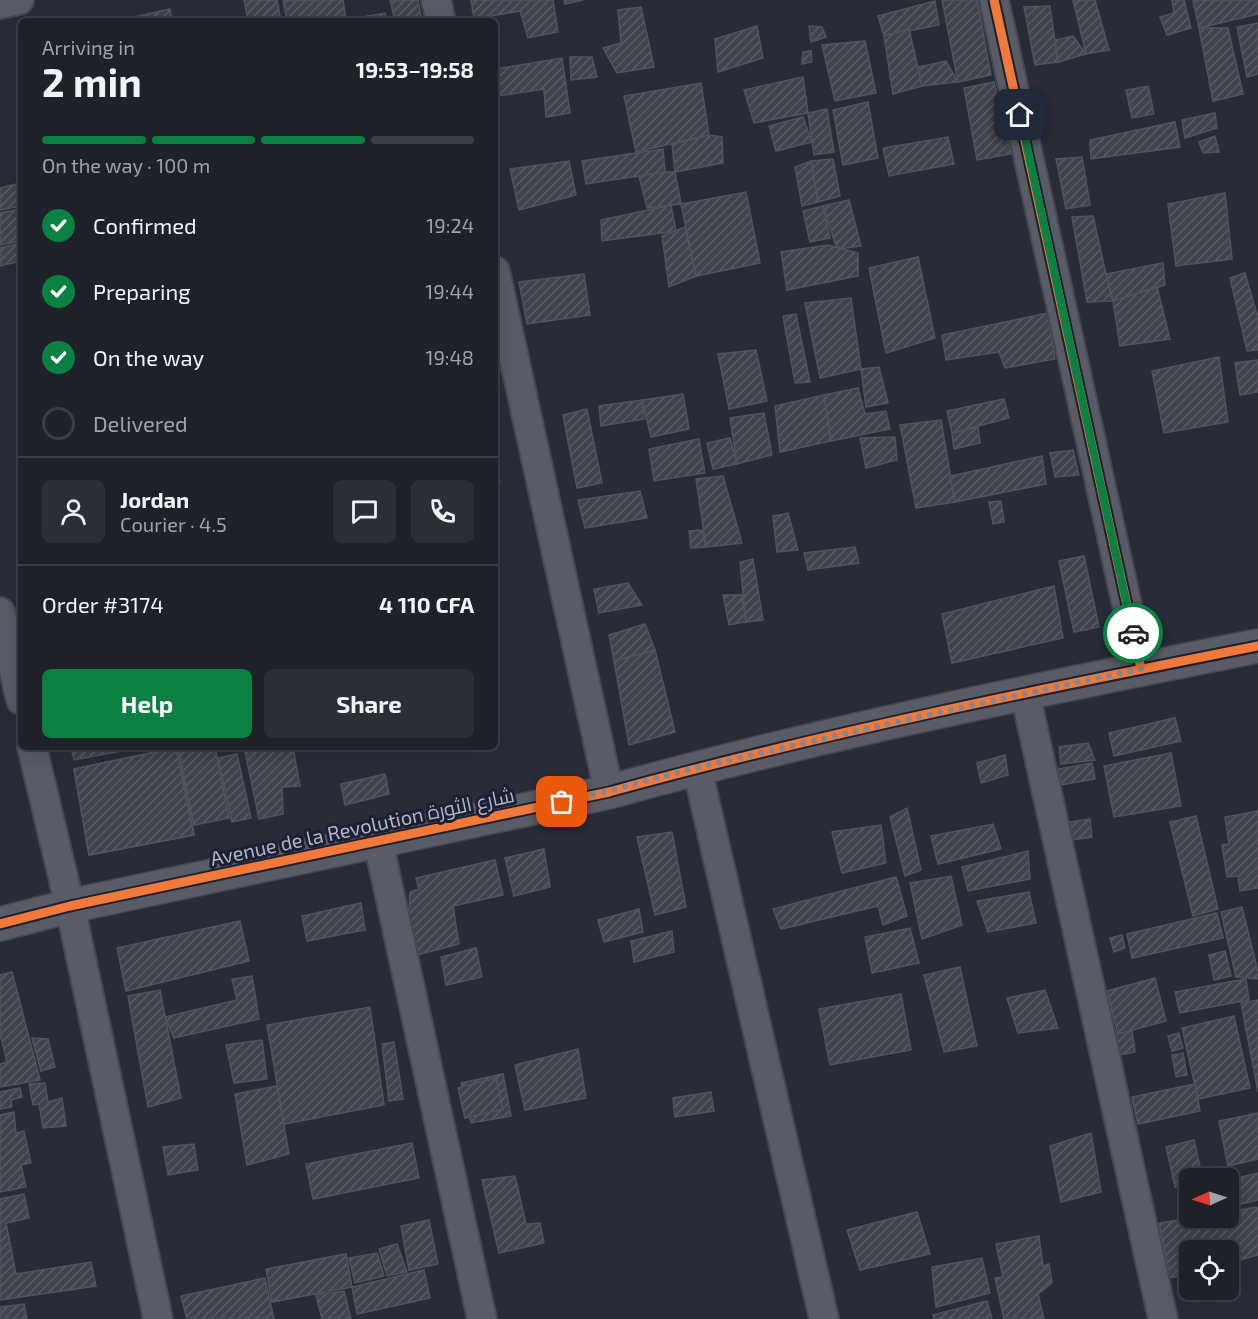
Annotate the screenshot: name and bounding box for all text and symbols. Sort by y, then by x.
text: Arriving in [42,35,135,59]
text: 19:53–19:58 [356,56,474,82]
text: 2 min [42,58,142,105]
pin [994,89,1045,140]
icon: home [1003,98,1036,131]
text: On the way · 100 m [42,153,210,177]
icon: check [42,209,75,242]
text: Confirmed [93,212,197,238]
text: 19:24 [426,213,474,237]
icon: check [42,275,75,308]
text: Preparing [93,278,191,304]
text: 19:44 [425,279,474,303]
icon: check [42,341,75,374]
text: On the way [93,344,204,370]
text: 19:48 [425,345,474,369]
text: Delivered [93,410,188,436]
button: person [42,480,105,543]
button: chat [333,480,396,543]
button: phone [411,480,474,543]
text: Jordan [120,486,189,512]
text: Courier · 4.5 [120,512,227,536]
text: Order #3174 [42,591,164,617]
text: 4 110 CFA [379,591,474,617]
courier [1103,603,1163,663]
icon: car [1117,617,1150,650]
button: Help [42,669,252,738]
button: Share [264,669,474,738]
pin [536,776,587,827]
street label: Avenue de la Revolution شارع الثورة [208,782,517,873]
icon: bag [545,785,578,818]
north arrow [1179,1168,1239,1228]
map controls [1179,1168,1239,1300]
button: locate [1179,1240,1239,1300]

